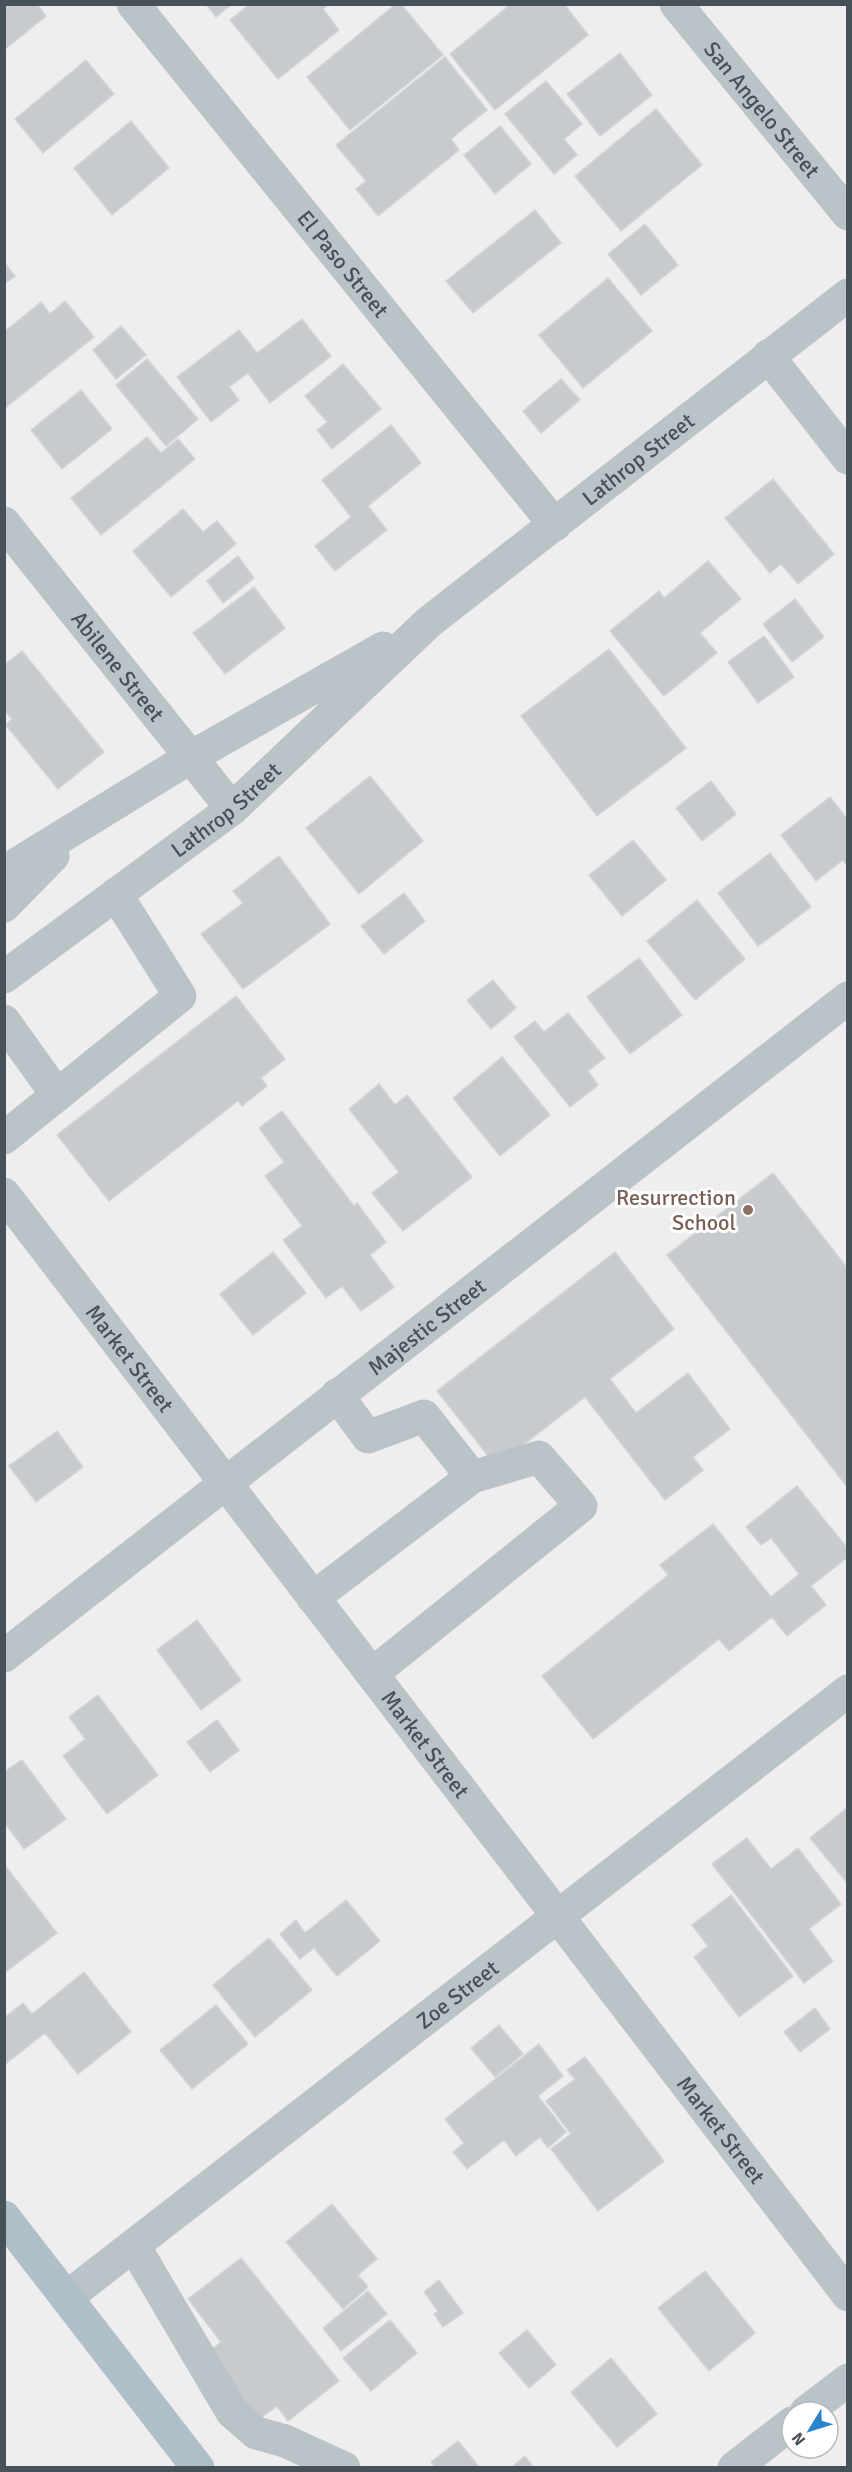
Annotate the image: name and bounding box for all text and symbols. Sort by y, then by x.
street label: San Angelo Street [698,36,826,183]
street label: El Paso Street [292,204,395,323]
street label: Lathrop Street [577,407,700,511]
street label: Abilene Street [66,605,170,727]
street label: Lathrop Street [166,756,287,863]
place label: Resurrection School [616,1184,736,1236]
marker: Resurrection School [741,1203,755,1217]
street label: Majestic Street [362,1272,491,1381]
street label: Market Street [80,1299,180,1418]
street label: Market Street [376,1685,476,1803]
street label: Zoe Street [411,1954,504,2034]
street label: Market Street [671,2070,771,2189]
north arrow [780,2400,840,2460]
text: N [788,2428,810,2449]

